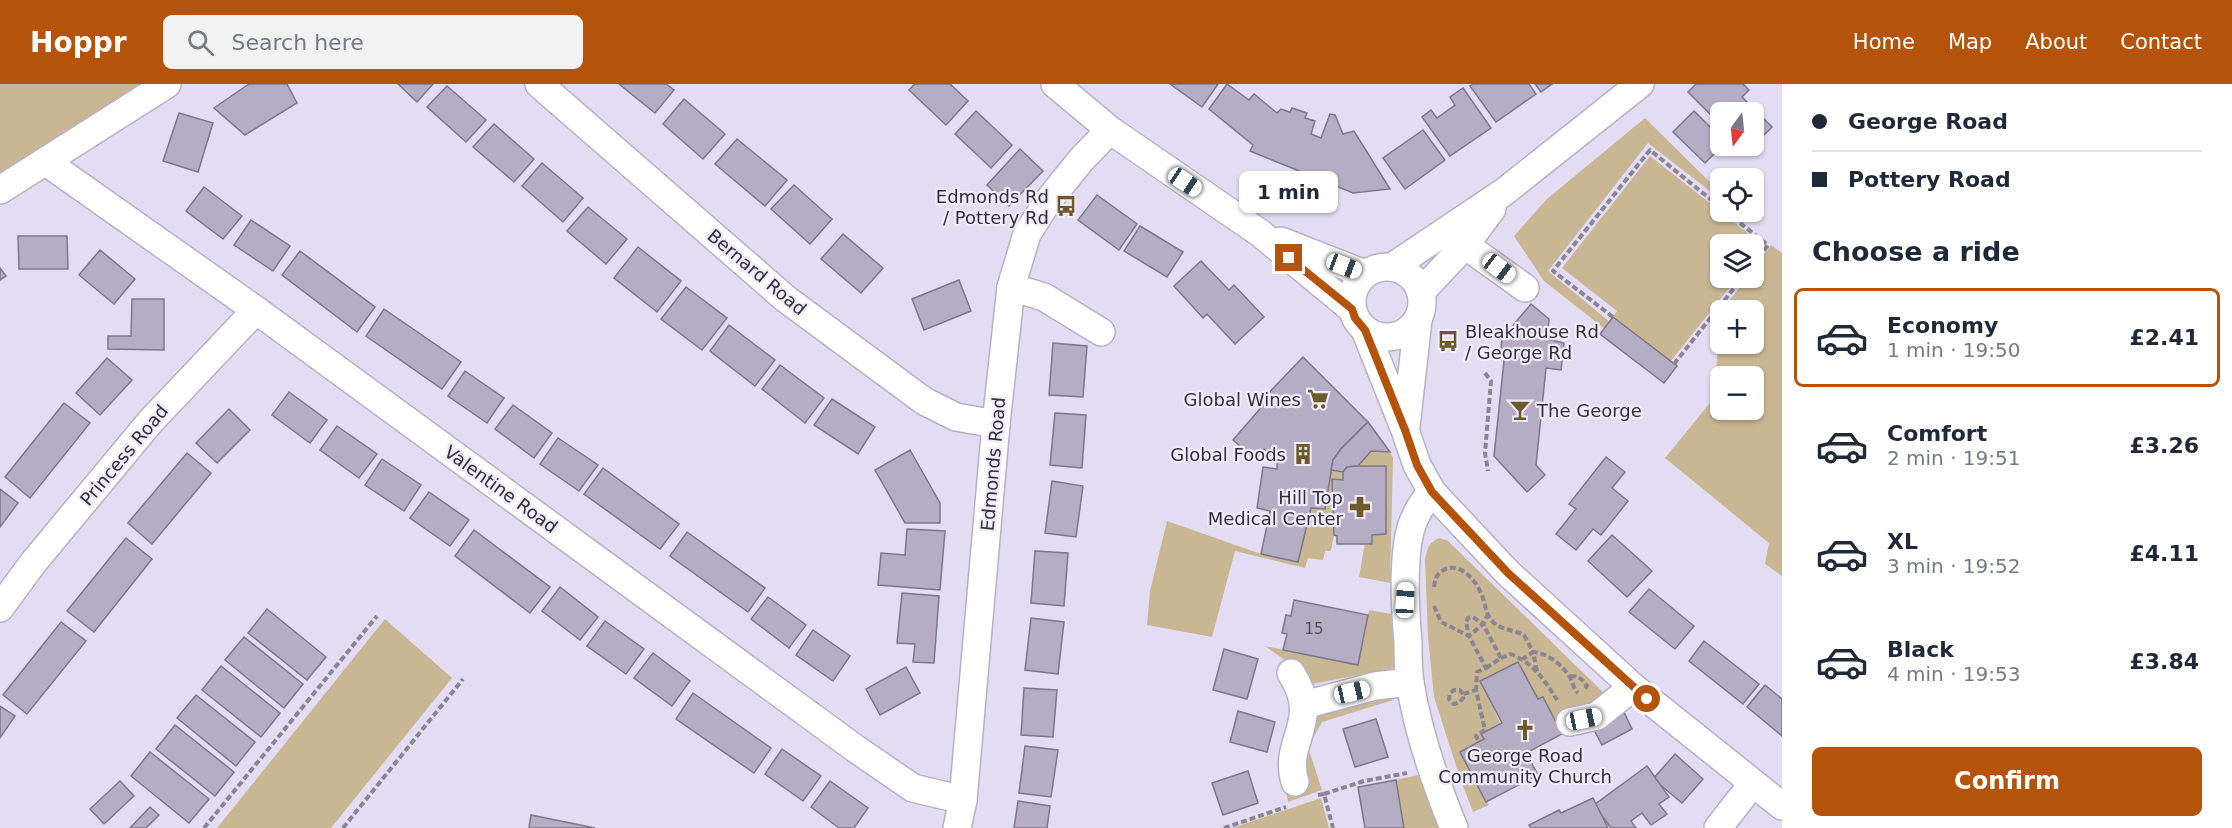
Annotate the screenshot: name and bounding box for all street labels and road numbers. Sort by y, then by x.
street label: Bernard Road [703,225,811,319]
street label: Edmonds Road [977,396,1009,532]
street label: Princess Road [76,400,172,510]
street label: Valentine Road [440,441,562,537]

